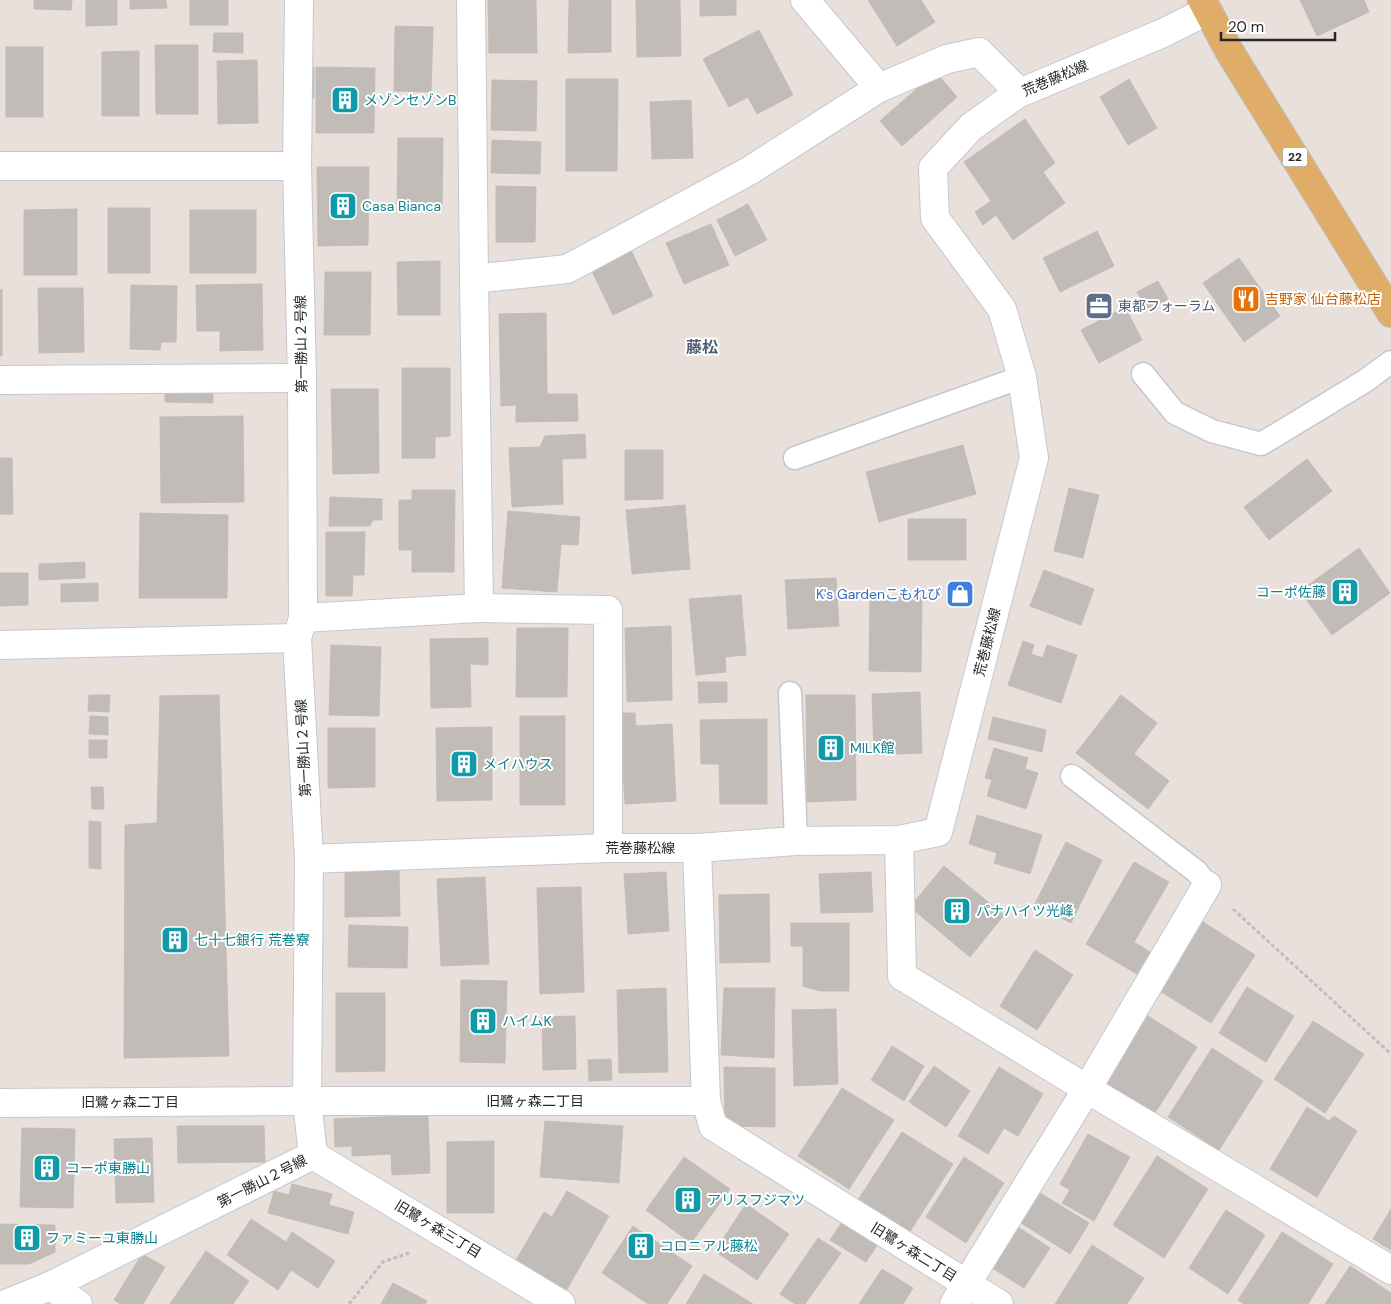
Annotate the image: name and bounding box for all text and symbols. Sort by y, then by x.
scale bar [1221,10,1335,42]
text: 20 m [1228,17,1264,37]
street label: 荒巻藤松線 [1019,56,1091,100]
building icon: メゾンセゾンB [330,85,360,115]
place label: メゾンセゾンB [364,91,456,109]
road number: 22 [1282,148,1308,166]
building icon: Casa Bianca [328,191,358,221]
place label: Casa Bianca [362,197,441,215]
restaurant icon: 吉野家 仙台藤松店 [1231,284,1261,314]
place label: 吉野家 仙台藤松店 [1265,290,1381,308]
office icon: 東都フォーラム [1084,291,1114,321]
street label: 第一勝山２号線 [291,295,311,393]
place label: 東都フォーラム [1118,297,1216,315]
district label: 藤松 [686,337,718,358]
building icon: コーポ佐藤 [1330,577,1360,607]
shop icon: K's Gardenこもれび [945,579,975,609]
place label: コーポ佐藤 [1256,583,1326,601]
place label: K's Gardenこもれび [816,585,941,603]
street label: 荒巻藤松線 [970,606,1004,678]
street label: 第一勝山２号線 [291,699,315,797]
building icon: MILK館 [816,733,846,763]
place label: MILK館 [850,739,895,757]
building icon: メイハウス [449,749,479,779]
place label: メイハウス [483,755,553,773]
street label: 荒巻藤松線 [605,839,675,857]
building icon: パナハイツ光峰 [942,896,972,926]
place label: パナハイツ光峰 [976,902,1074,920]
building icon: 七十七銀行 荒巻寮 [160,925,190,955]
place label: 七十七銀行 荒巻寮 [194,931,310,949]
building icon: ハイムK [468,1006,498,1036]
place label: ハイムK [502,1012,552,1030]
street label: 旧鷺ヶ森二丁目 [486,1092,584,1110]
street label: 旧鷺ヶ森二丁目 [81,1093,179,1111]
street label: 第一勝山２号線 [214,1151,310,1211]
building icon: コーポ東勝山 [32,1153,62,1183]
place label: コーポ東勝山 [66,1159,150,1177]
building icon: アリスフジマツ [673,1185,703,1215]
place label: アリスフジマツ [707,1191,805,1209]
street label: 旧鷺ヶ森三丁目 [391,1196,485,1262]
street label: 旧鷺ヶ森二丁目 [868,1218,960,1286]
building icon: ファミーユ東勝山 [12,1223,42,1253]
place label: ファミーユ東勝山 [46,1229,158,1247]
building icon: コロニアル藤松 [626,1231,656,1261]
place label: コロニアル藤松 [660,1237,758,1255]

